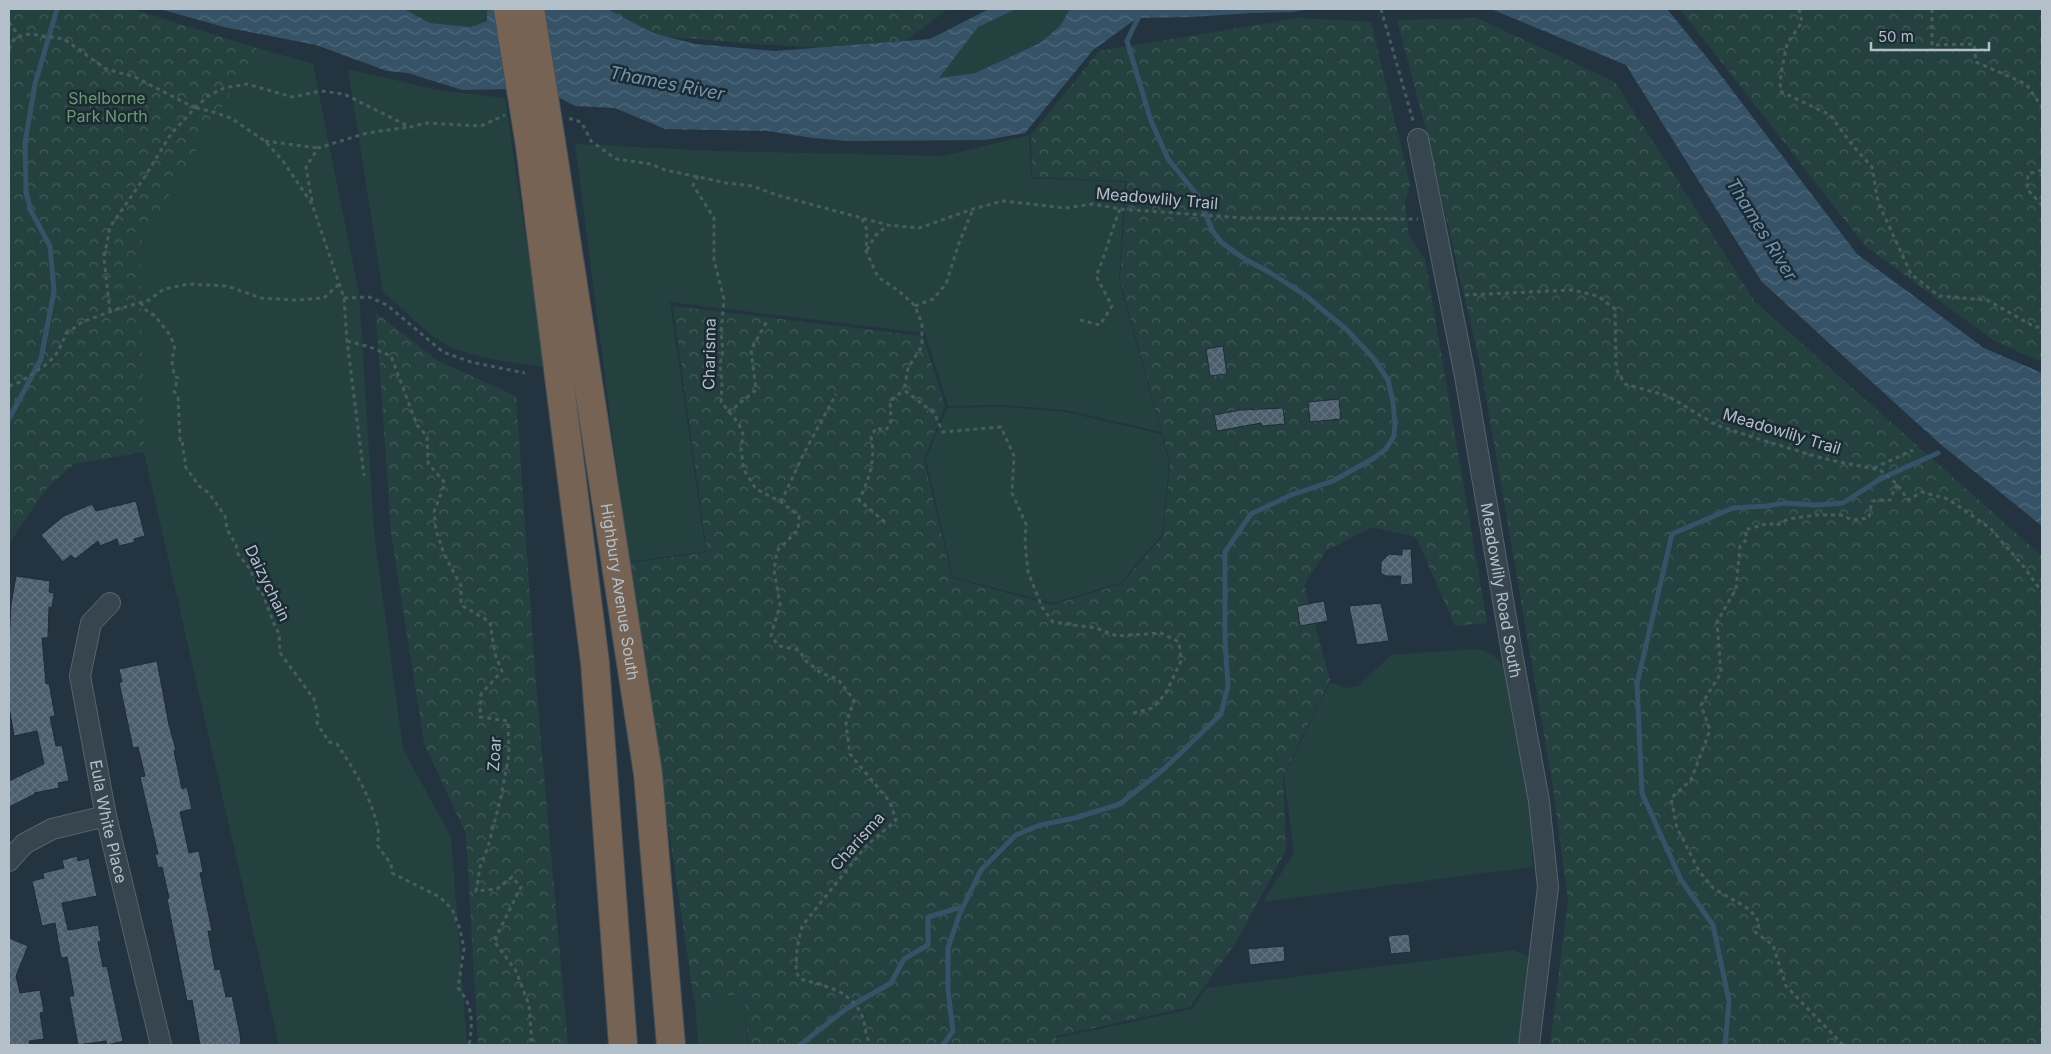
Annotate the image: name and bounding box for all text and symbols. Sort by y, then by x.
scale bar [1871,20,1988,52]
text: 50 m [1878,27,1914,46]
water label: Thames River [608,62,728,105]
park label: Shelborne Park North [66,88,148,126]
water label: Thames River [1722,174,1803,285]
street label: Meadowlily Trail [1095,183,1219,213]
street label: Charisma [698,318,720,390]
street label: Meadowlily Trail [1721,404,1843,458]
street label: Meadowlily Road South [1477,501,1526,680]
street label: Highbury Avenue South [597,502,643,682]
street label: Daizychain [241,541,295,625]
street label: Zoar [483,736,505,772]
street label: Eula White Place [86,758,132,885]
street label: Charisma [826,808,888,874]

